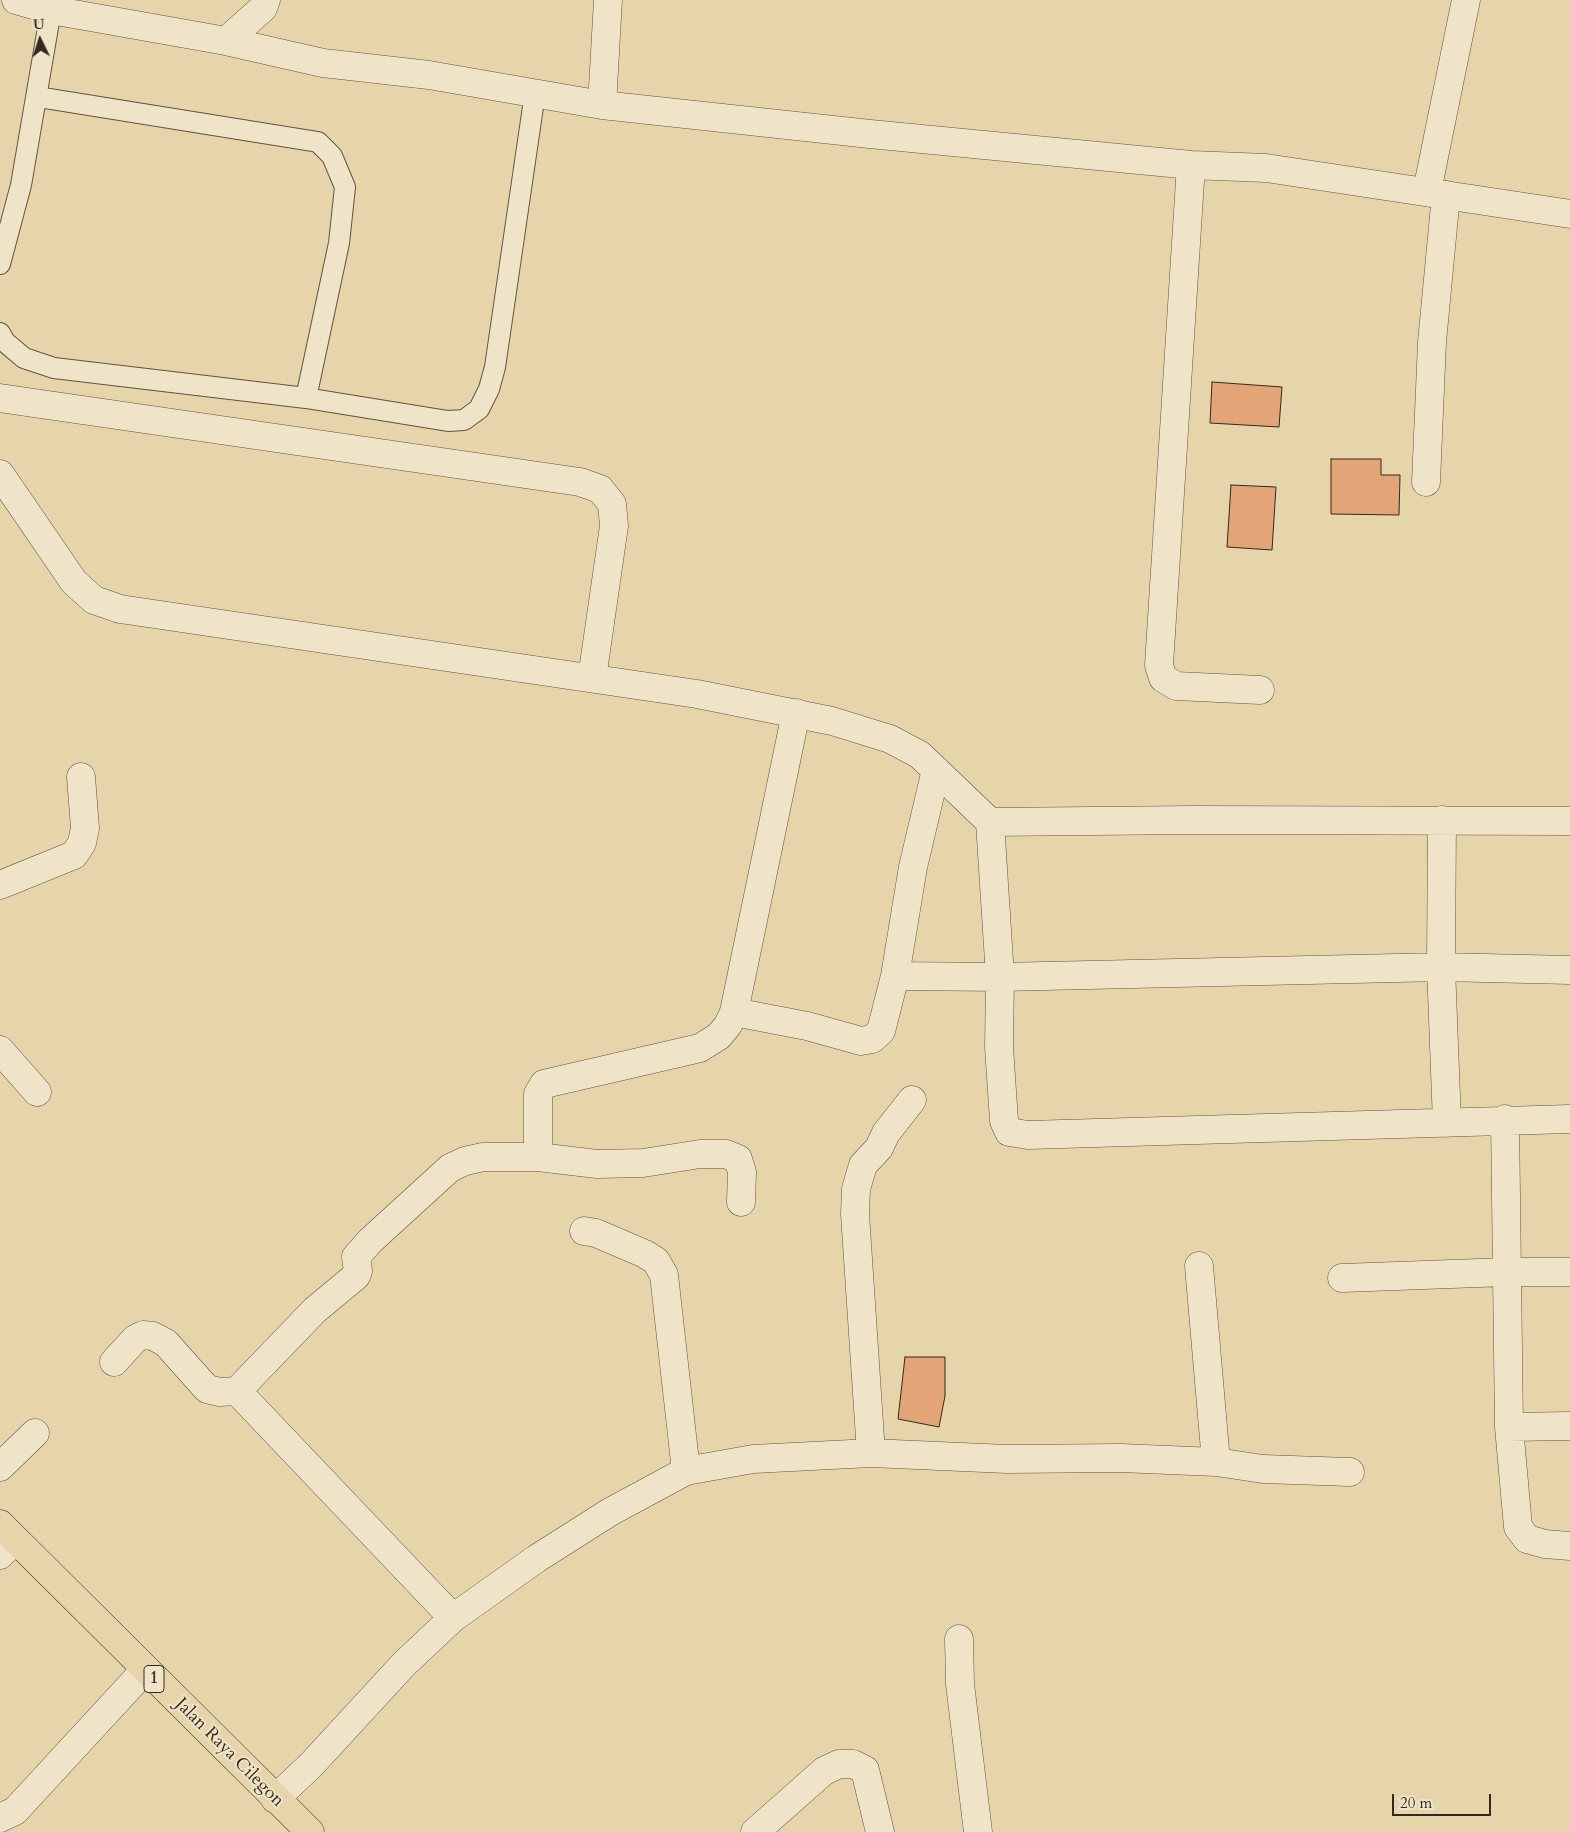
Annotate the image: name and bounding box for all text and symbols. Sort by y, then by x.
north arrow [15,15,65,65]
text: U [33,15,45,34]
road number: 1 [144,1666,164,1692]
street label: Jalan Raya Cilegon [170,1694,288,1812]
scale bar [1395,1784,1494,1816]
text: 20 m [1400,1793,1432,1813]

